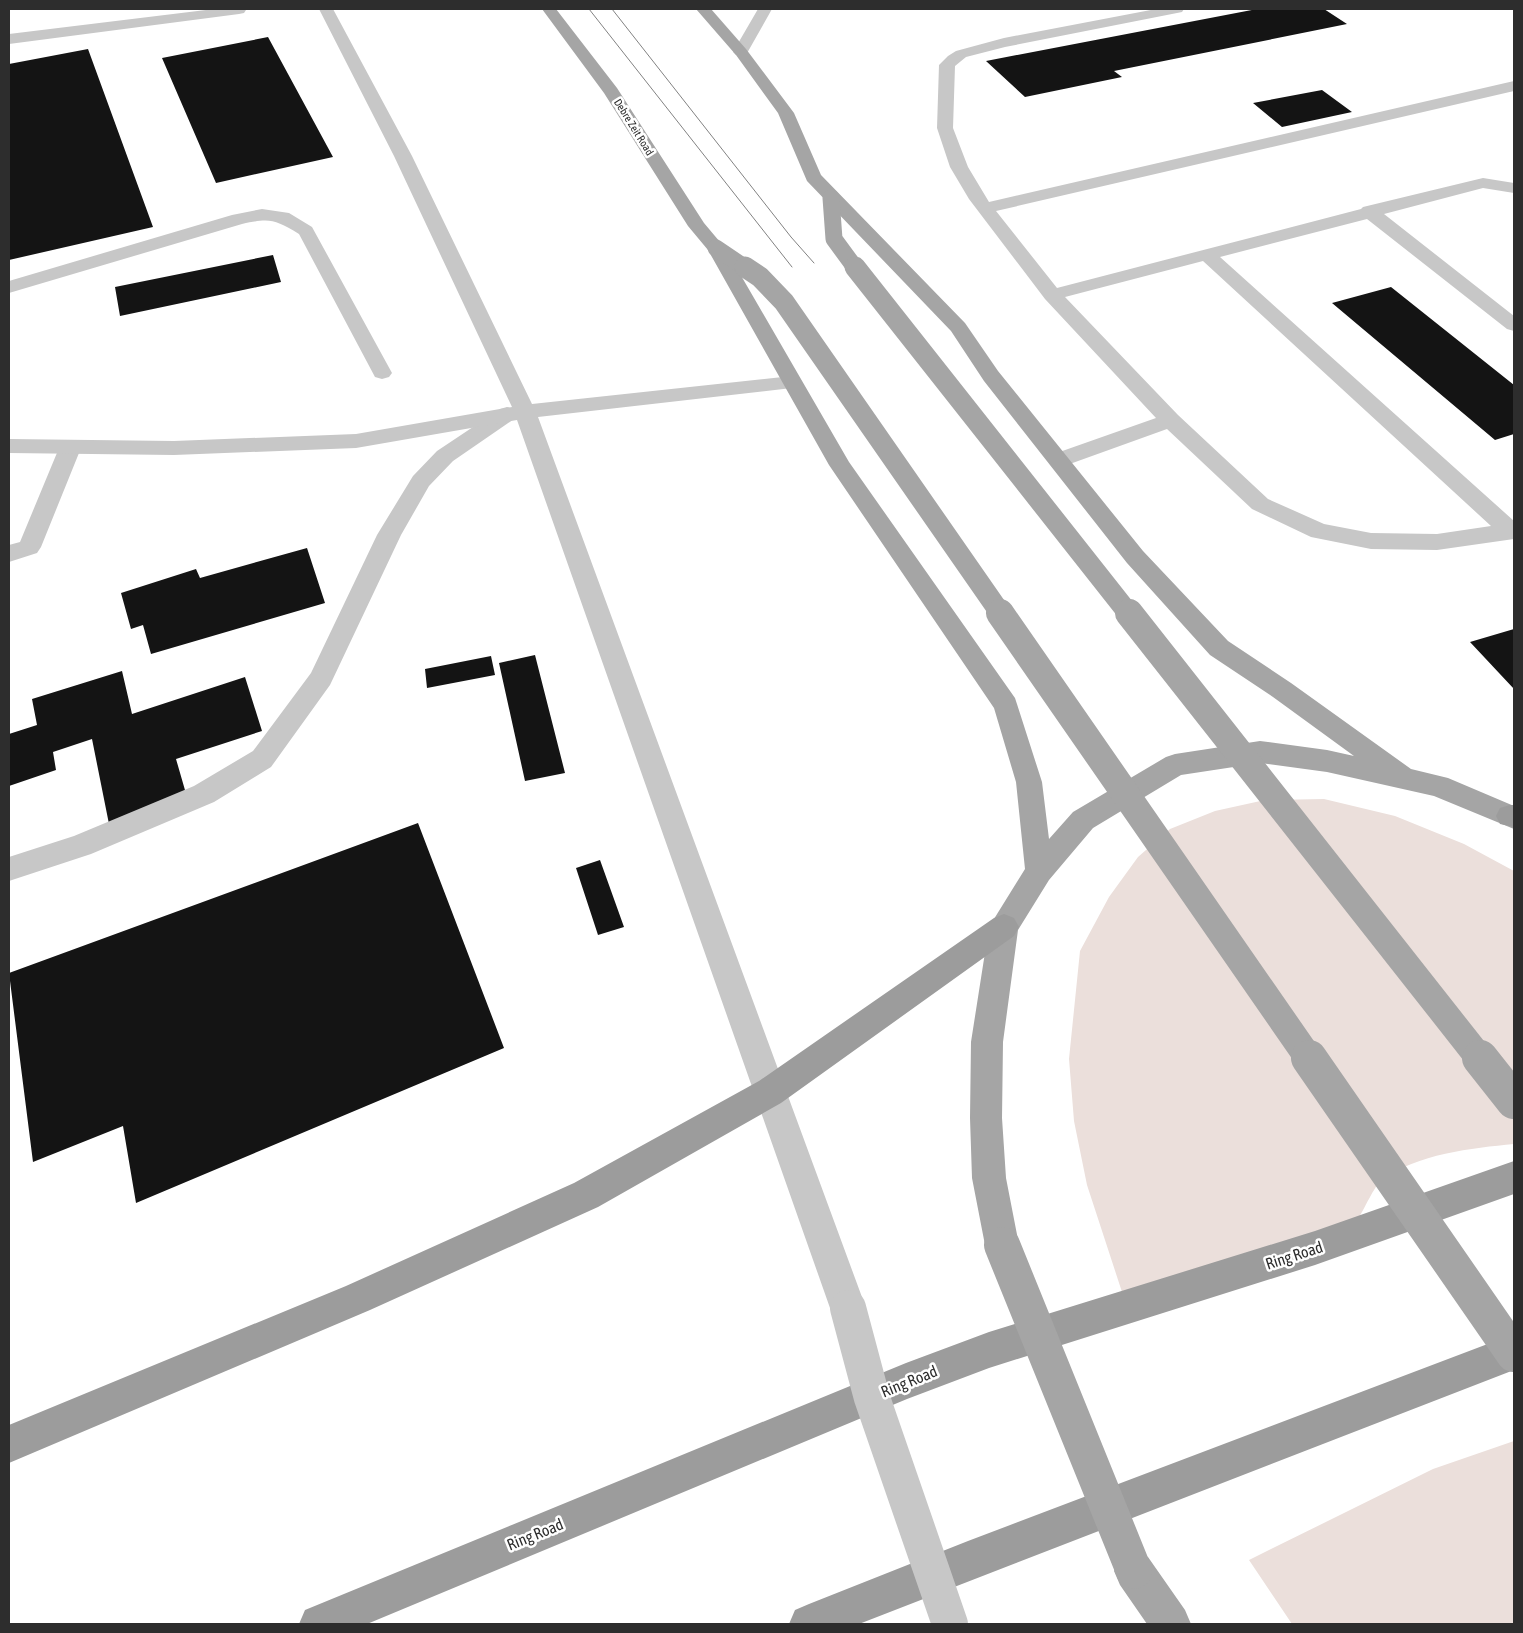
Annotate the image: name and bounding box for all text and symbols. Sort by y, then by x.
street label: Debre Zeit Road [612,97,656,157]
street label: Ring Road [1263,1237,1325,1274]
street label: Ring Road [878,1362,940,1401]
street label: Ring Road [504,1515,566,1554]

